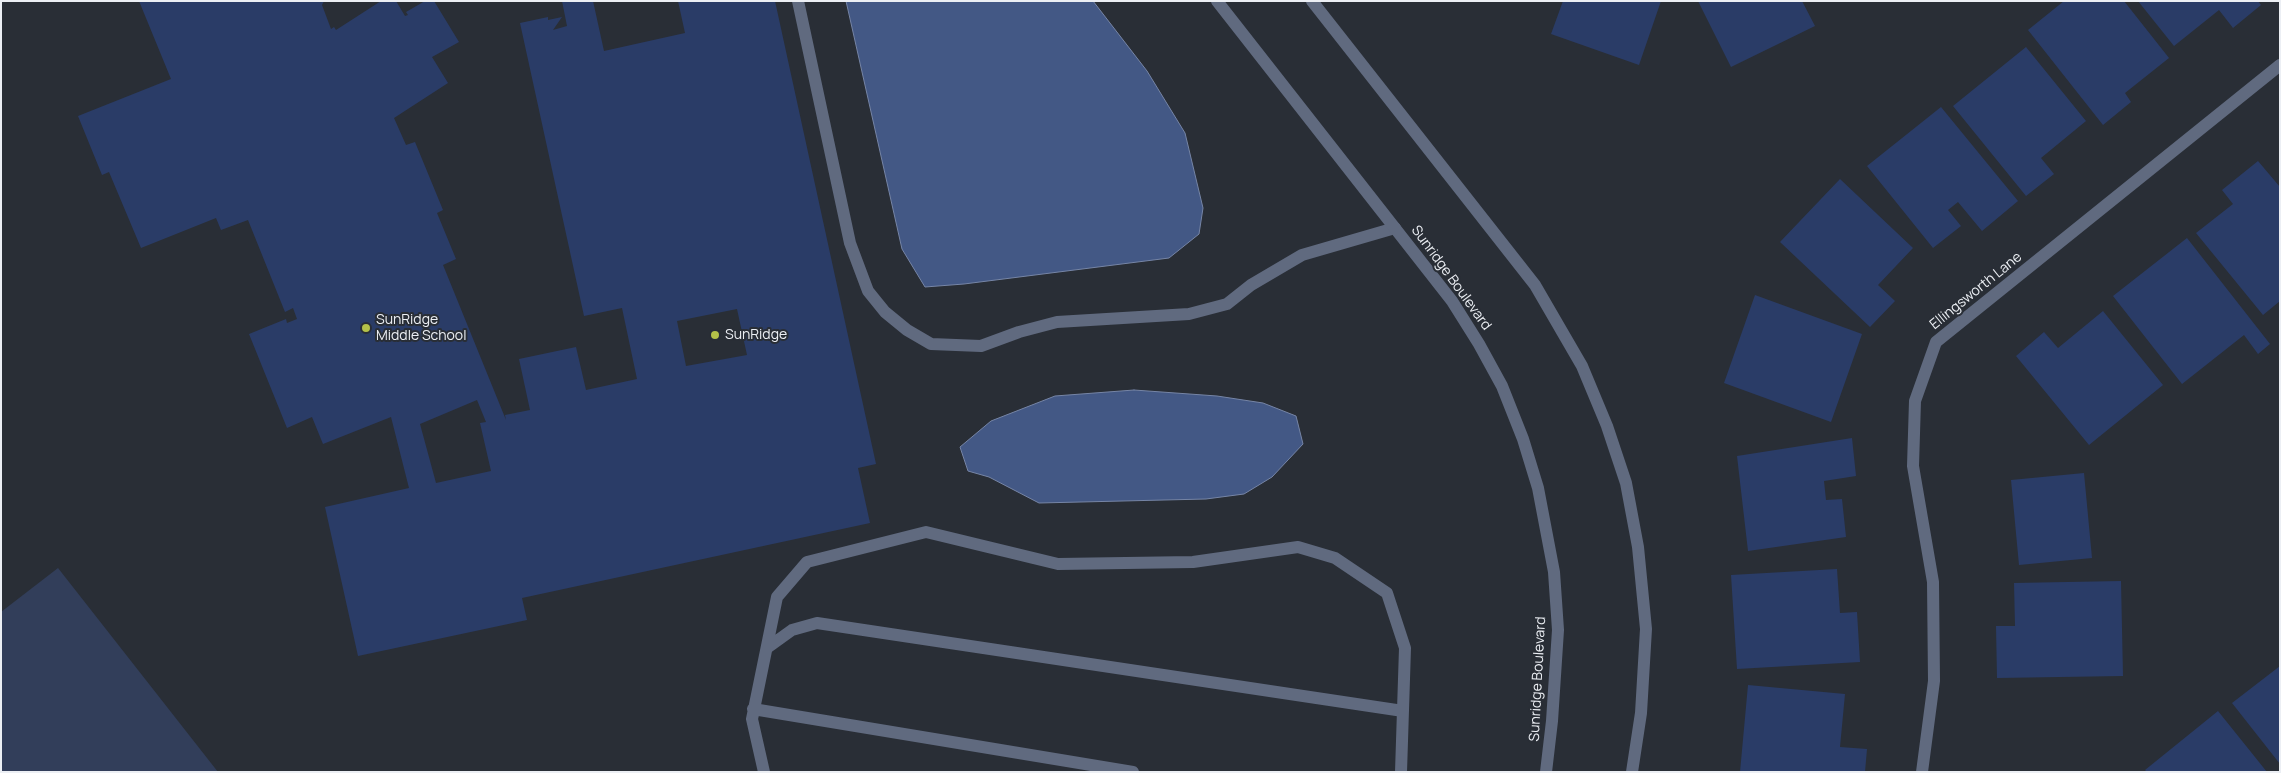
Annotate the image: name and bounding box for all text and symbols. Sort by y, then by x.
street label: Sunridge Boulevard [1407,222,1495,334]
street label: Ellingsworth Lane [1927,249,2025,333]
place label: SunRidge Middle School [376,312,466,344]
marker: SunRidge Middle School [360,322,372,334]
place label: SunRidge [725,327,787,343]
marker: SunRidge [709,329,721,341]
street label: Sunridge Boulevard [1526,616,1550,742]

